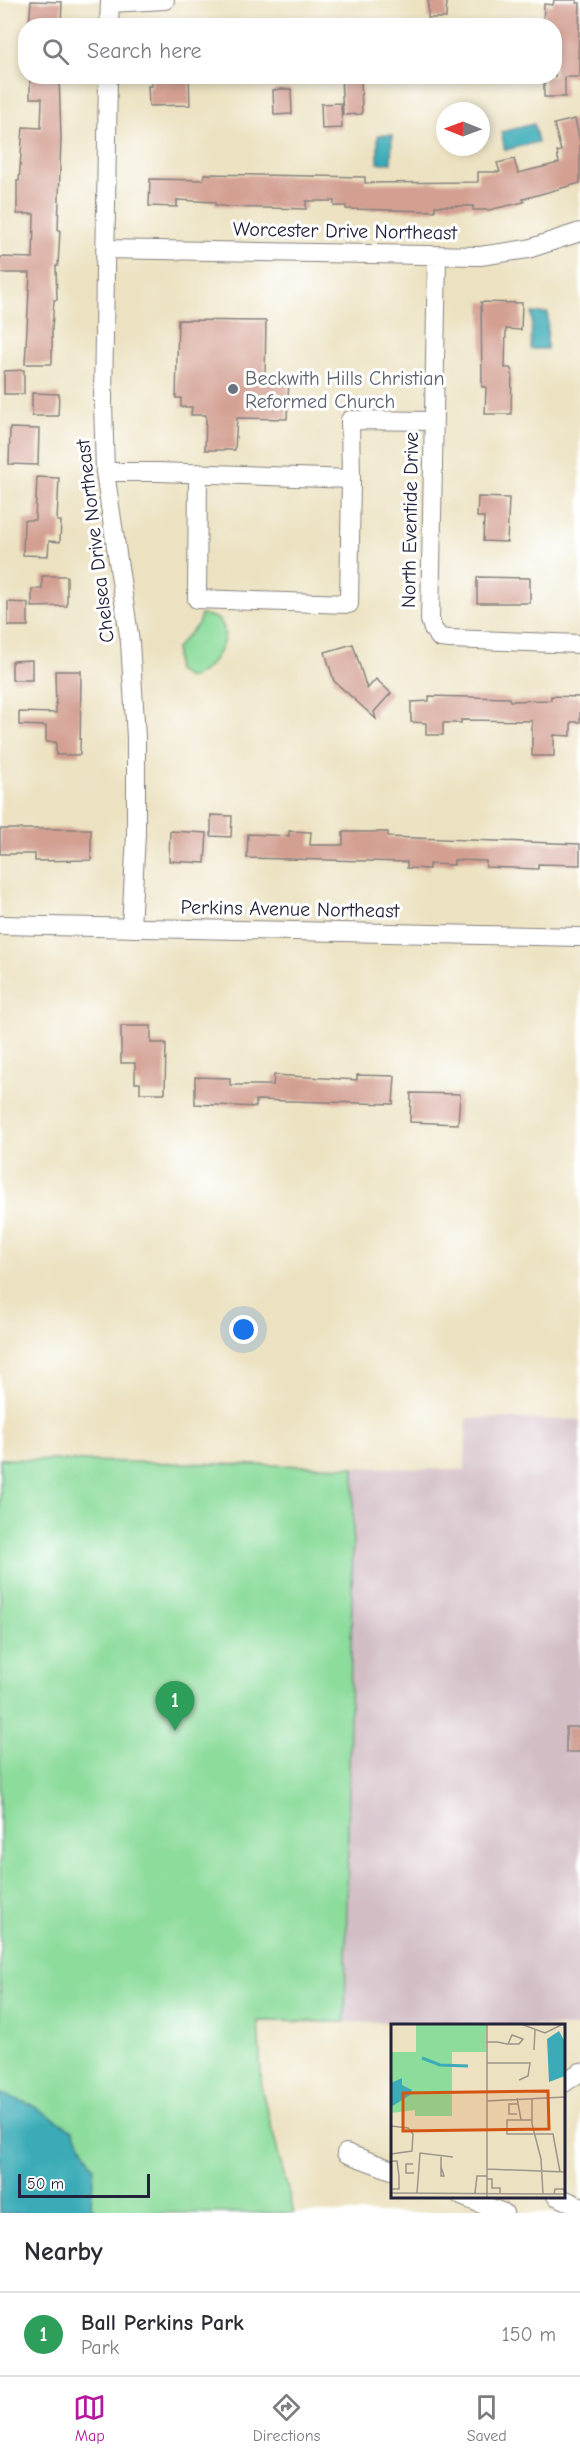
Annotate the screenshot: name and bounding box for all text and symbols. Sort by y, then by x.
search box [18,18,562,84]
icon: search [39,35,72,68]
text: Search here [87,38,202,64]
north arrow [436,102,490,156]
street label: Worcester Drive Northeast [233,218,459,244]
place label: Beckwith Hills Christian Reformed Church [245,367,445,413]
marker: Beckwith Hills Christian Reformed Church [226,382,240,396]
street label: North Eventide Drive [397,432,423,608]
street label: Chelsea Drive Northeast [71,437,119,644]
street label: Perkins Avenue Northeast [180,896,401,922]
your location [229,1315,258,1344]
pin: 1 [156,1682,195,1731]
inset map [391,2024,565,2198]
scale bar [18,2171,150,2198]
text: 50 m [27,2175,64,2193]
text: Nearby [24,2237,103,2267]
text: Ball Perkins Park [81,2310,244,2336]
text: 1 [40,2323,47,2346]
text: 150 m [502,2323,556,2346]
text: Park [81,2336,119,2359]
tab: Map [73,2391,106,2445]
tab: Directions [253,2391,320,2445]
tab: Saved [467,2391,507,2445]

